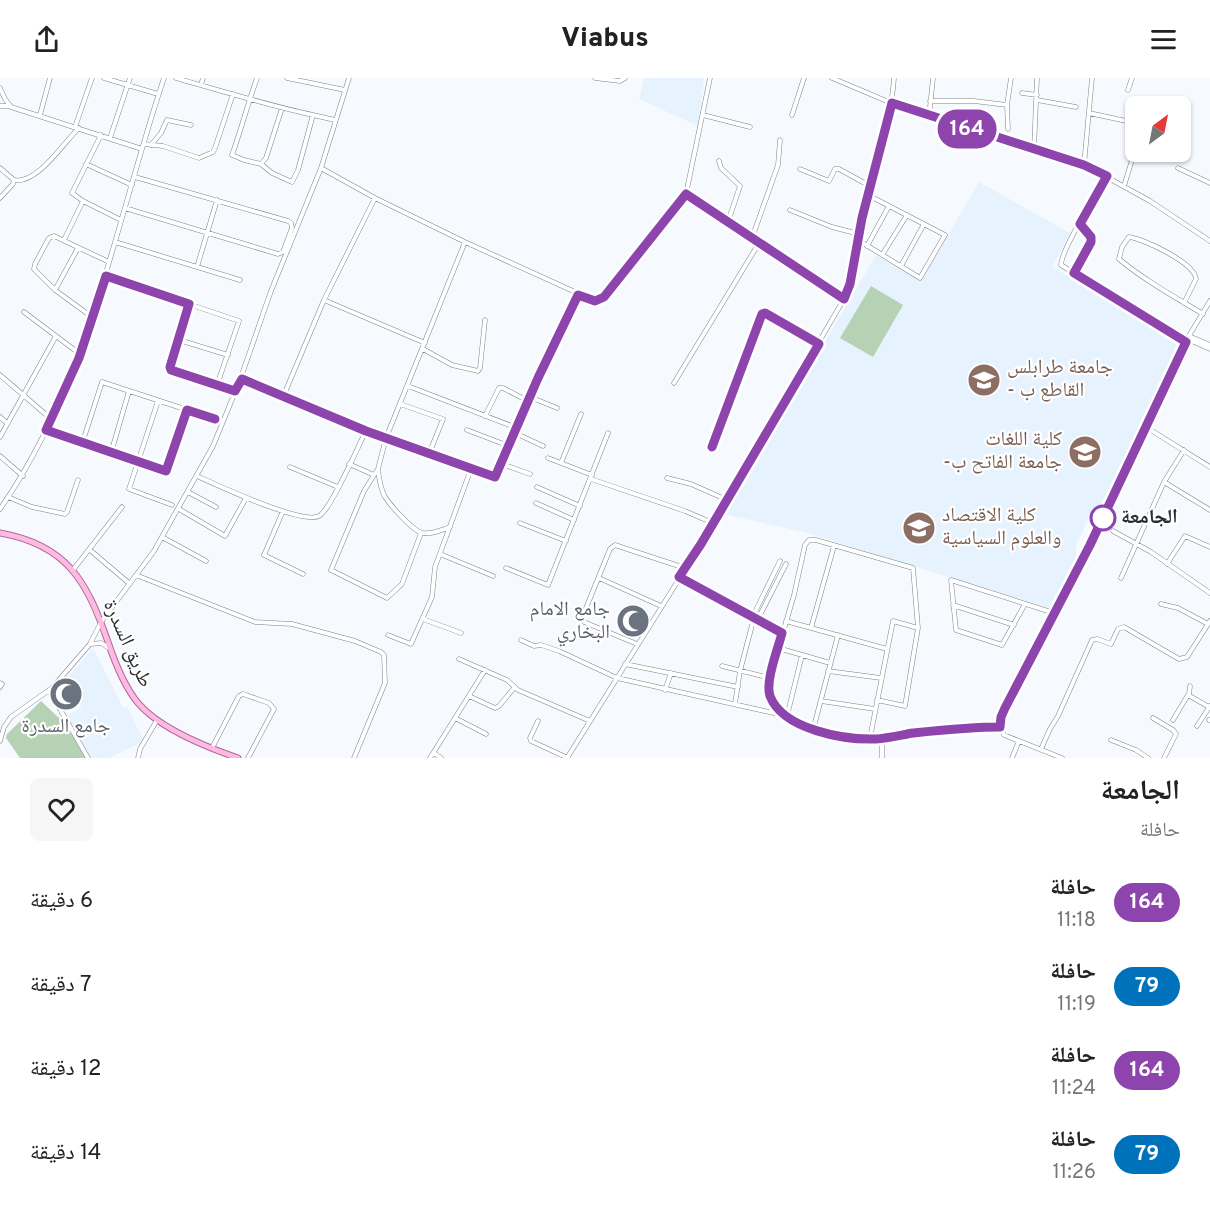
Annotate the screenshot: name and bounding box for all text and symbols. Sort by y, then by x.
text: Viabus [561,22,649,56]
icon: share [30,23,63,56]
icon: menu [1147,23,1180,56]
north arrow [1125,96,1191,162]
map controls [1125,96,1191,162]
line badge: 164 [932,110,1002,148]
text: 164 [950,116,984,143]
place label: جامعة طرابلس - القاطع ب [1007,355,1113,404]
school or university icon: جامعة طرابلس - القاطع ب [966,362,1002,398]
place label: كلية اللغات -جامعة الفاتح ب [943,427,1062,476]
school or university icon: كلية اللغات -جامعة الفاتح ب [1067,434,1103,470]
place label: كلية الاقتصاد والعلوم السياسية [942,503,1061,552]
marker: الجامعة [1090,505,1116,531]
place label: الجامعة [1121,505,1178,531]
school or university icon: كلية الاقتصاد والعلوم السياسية [901,510,937,546]
street label: طريق السدرة [96,596,158,692]
place label: جامع الامام البخاري [530,597,610,647]
mosque icon: جامع الامام البخاري [615,603,651,639]
mosque icon: جامع السدرة [48,676,84,712]
place label: جامع السدرة [22,714,111,740]
text: الجامعة [1101,774,1180,810]
button: heart [30,778,93,841]
text: حافلة [1140,818,1180,844]
text: حافلة [1050,875,1096,902]
text: 6 دقيقة [30,888,93,915]
text: 164 [1130,889,1164,916]
text: 11:18 [1057,908,1096,934]
text: حافلة [1050,959,1096,986]
text: 7 دقيقة [30,972,91,999]
text: 79 [1135,973,1159,1000]
text: 11:19 [1057,992,1096,1018]
text: حافلة [1050,1043,1096,1070]
text: 12 دقيقة [30,1056,102,1083]
text: 164 [1130,1057,1164,1084]
text: 11:24 [1052,1076,1096,1102]
text: حافلة [1050,1127,1096,1154]
text: 14 دقيقة [30,1140,101,1167]
text: 79 [1135,1141,1159,1168]
text: 11:26 [1052,1160,1096,1186]

